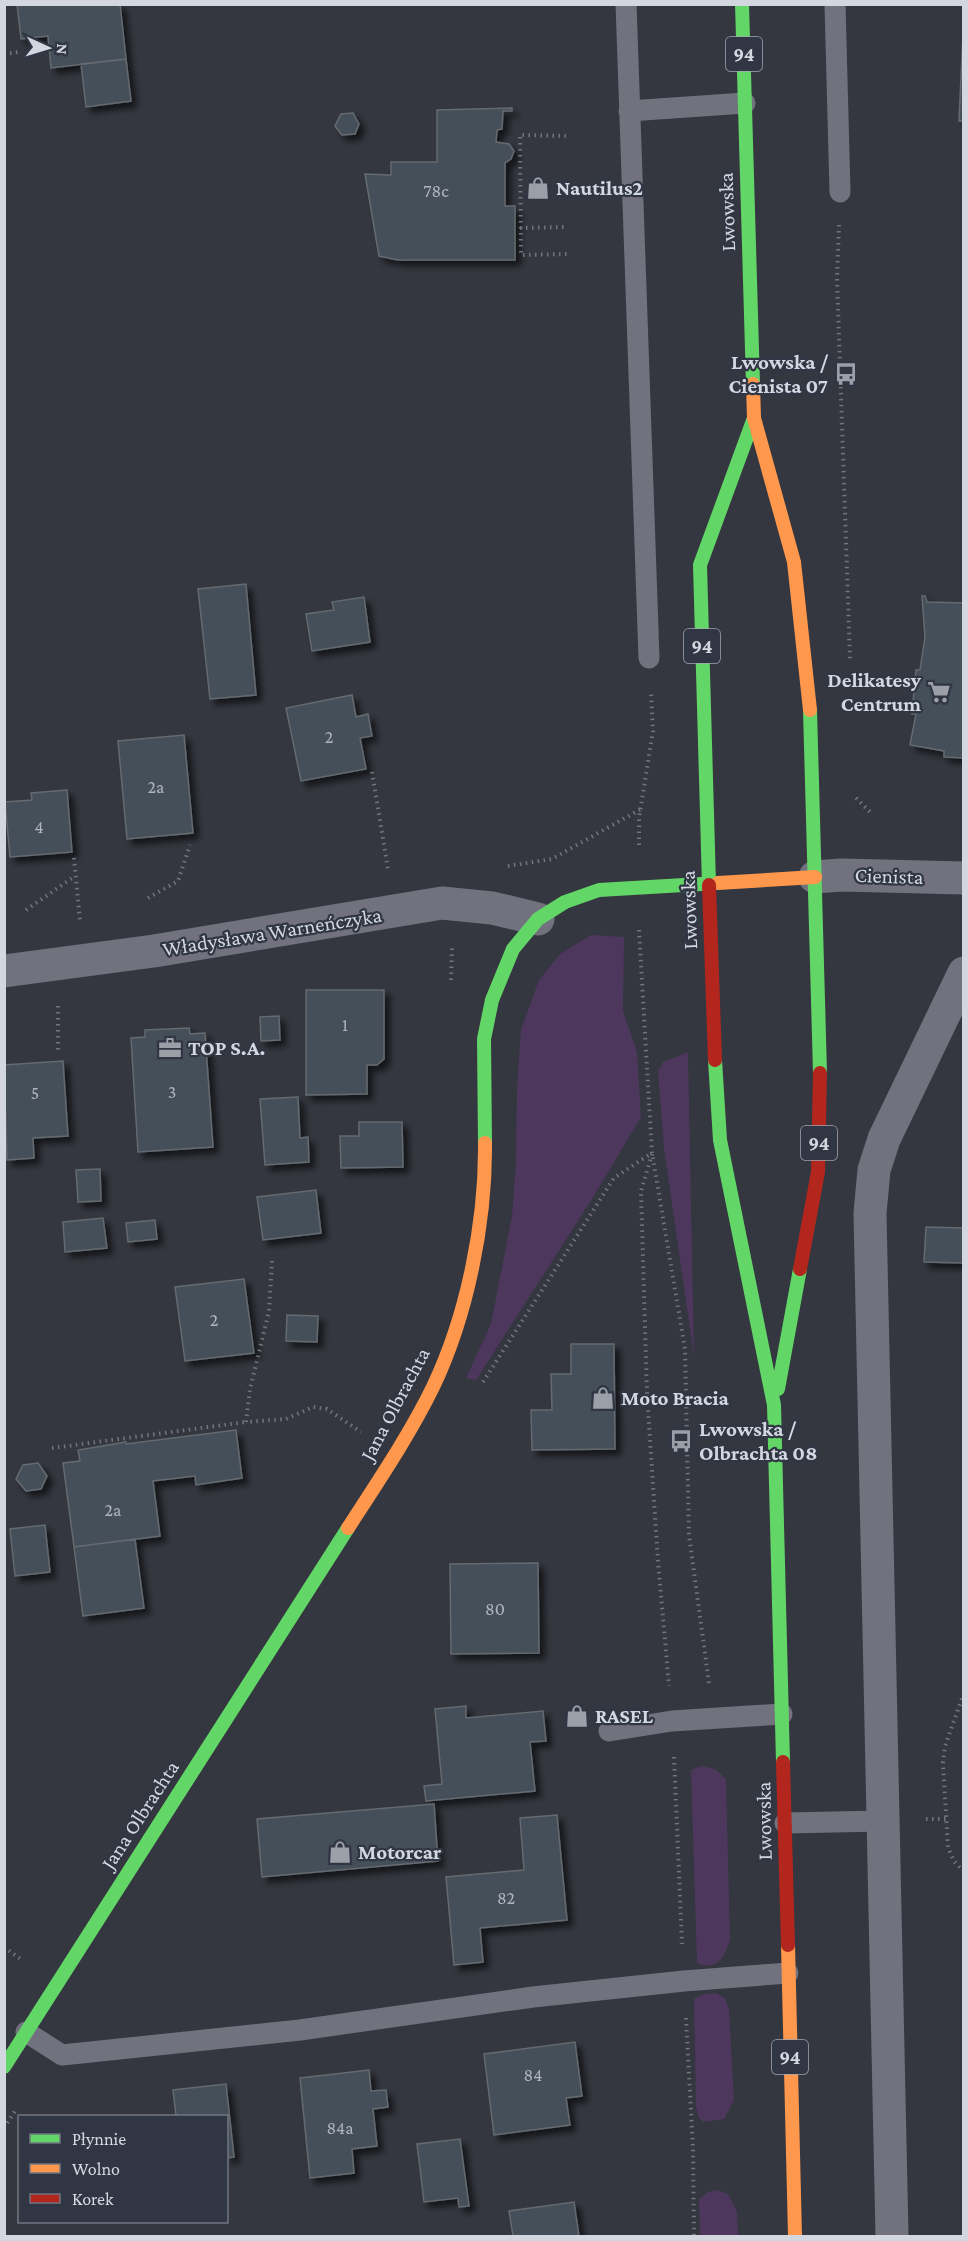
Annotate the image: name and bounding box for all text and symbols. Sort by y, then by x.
north arrow [18,18,78,78]
road number: 94 [726,37,762,71]
text: N [54,43,71,55]
street label: Lwowska [714,172,740,252]
shop icon: Nautilus2 [525,175,551,201]
place label: Nautilus2 [556,176,643,200]
house number: 78c [423,181,449,201]
place label: Lwowska / Cienista 07 [729,350,828,398]
bus stop icon: Lwowska / Cienista 07 [833,361,859,387]
road number: 94 [684,629,720,663]
place label: Delikatesy Centrum [827,668,922,716]
supermarket icon: Delikatesy Centrum [926,679,952,705]
house number: 2 [325,727,333,747]
house number: 2a [148,777,164,797]
house number: 4 [34,817,44,837]
street label: Cienista [854,863,924,889]
street label: Lwowska [676,870,702,950]
street label: Władysława Warneńczyka [161,903,384,961]
house number: 1 [342,1015,348,1035]
office icon: TOP S.A. [157,1035,183,1061]
place label: TOP S.A. [188,1036,265,1060]
house number: 3 [168,1082,176,1102]
house number: 5 [31,1083,39,1103]
road number: 94 [801,1126,837,1160]
house number: 2 [210,1310,218,1330]
street label: Jana Olbrachta [354,1343,435,1466]
shop icon: Moto Bracia [590,1385,616,1411]
place label: Moto Bracia [621,1386,730,1410]
place label: Lwowska / Olbrachta 08 [699,1417,817,1465]
bus stop icon: Lwowska / Olbrachta 08 [668,1428,694,1454]
house number: 2a [105,1500,121,1520]
house number: 80 [485,1599,505,1619]
shop icon: RASEL [564,1703,590,1729]
place label: RASEL [595,1704,654,1728]
street label: Jana Olbrachta [95,1756,184,1875]
street label: Lwowska [751,1781,777,1861]
shop icon: Motorcar [327,1839,353,1865]
place label: Motorcar [358,1840,442,1864]
house number: 82 [497,1888,515,1908]
road number: 94 [772,2040,808,2074]
house number: 84 [524,2065,542,2085]
legend [18,2115,228,2223]
house number: 84a [326,2118,354,2138]
text: Płynnie [72,2129,126,2149]
text: Wolno [72,2159,120,2179]
text: Korek [72,2189,114,2209]

